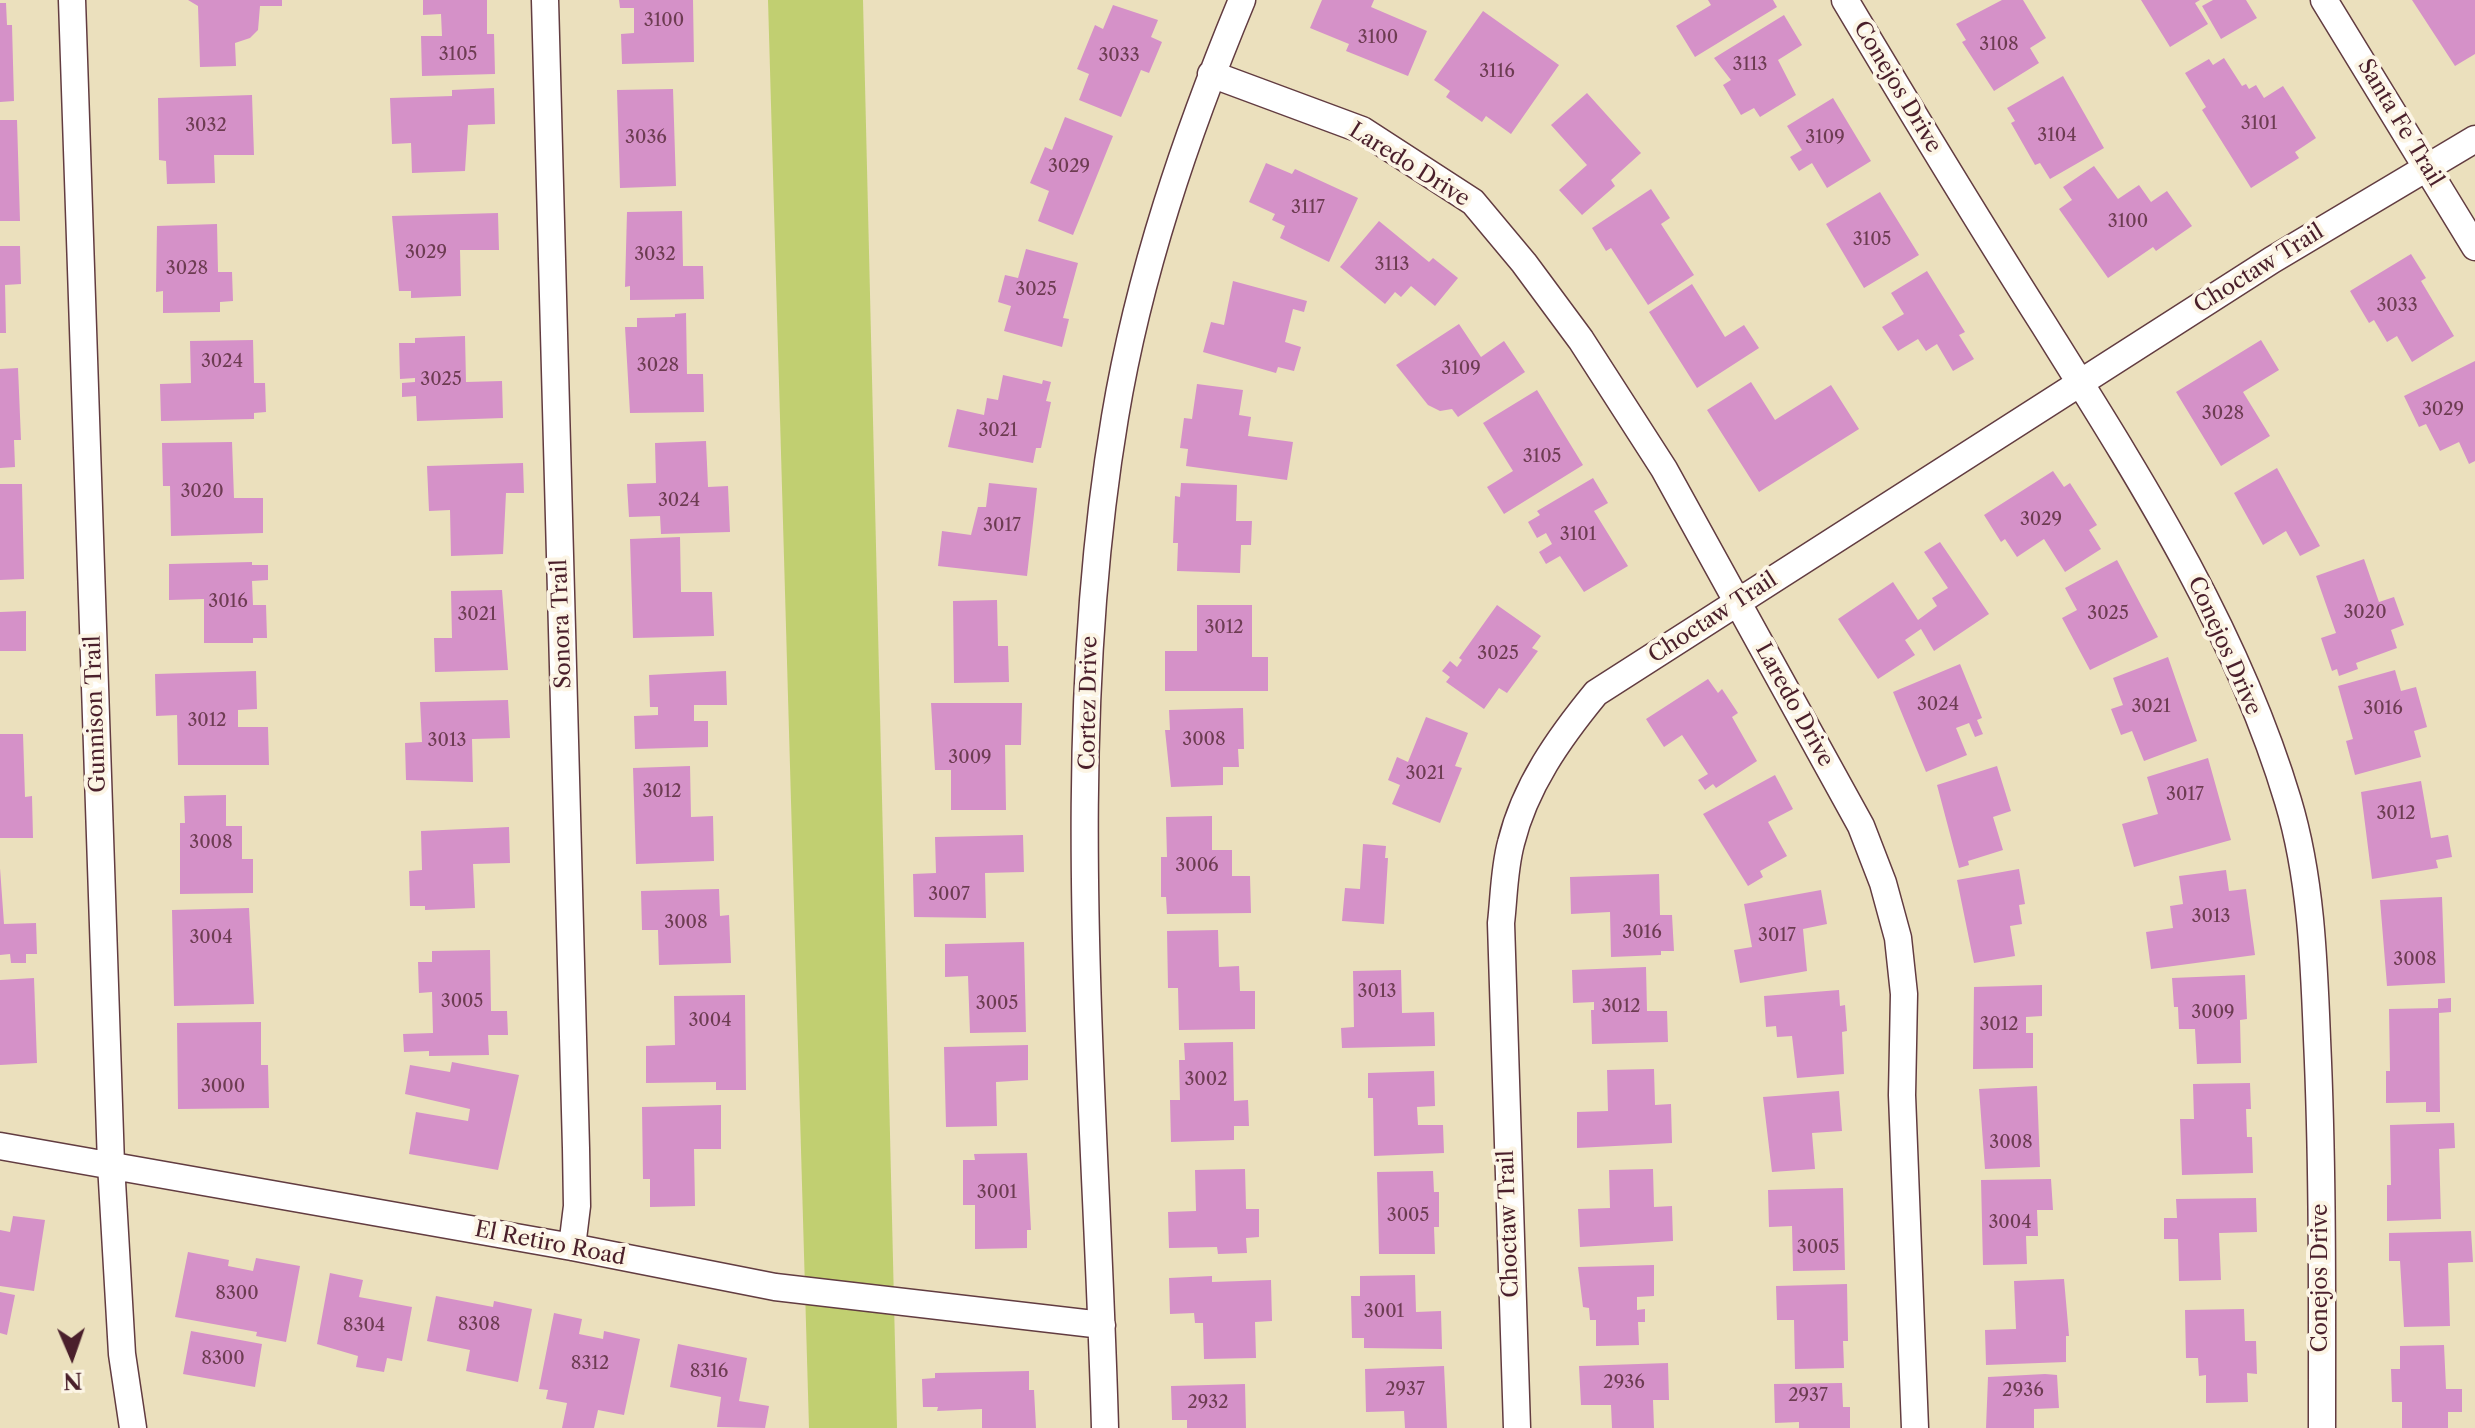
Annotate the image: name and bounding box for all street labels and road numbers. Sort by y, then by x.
street label: Conejos Drive [1847,16,1947,158]
street label: Santa Fe Trail [2352,54,2448,192]
street label: Laredo Drive [1344,117,1474,213]
street label: Choctaw Trail [2189,219,2329,319]
street label: Sonora Trail [547,559,577,689]
street label: Choctaw Trail [1644,567,1782,669]
street label: Conejos Drive [2182,573,2266,719]
street label: Gunnison Trail [80,635,112,793]
street label: Cortez Drive [1075,636,1103,770]
street label: Laredo Drive [1749,639,1839,771]
street label: Choctaw Trail [1493,1150,1525,1298]
street label: Conejos Drive [2308,1204,2334,1352]
street label: El Retiro Road [472,1216,628,1272]

